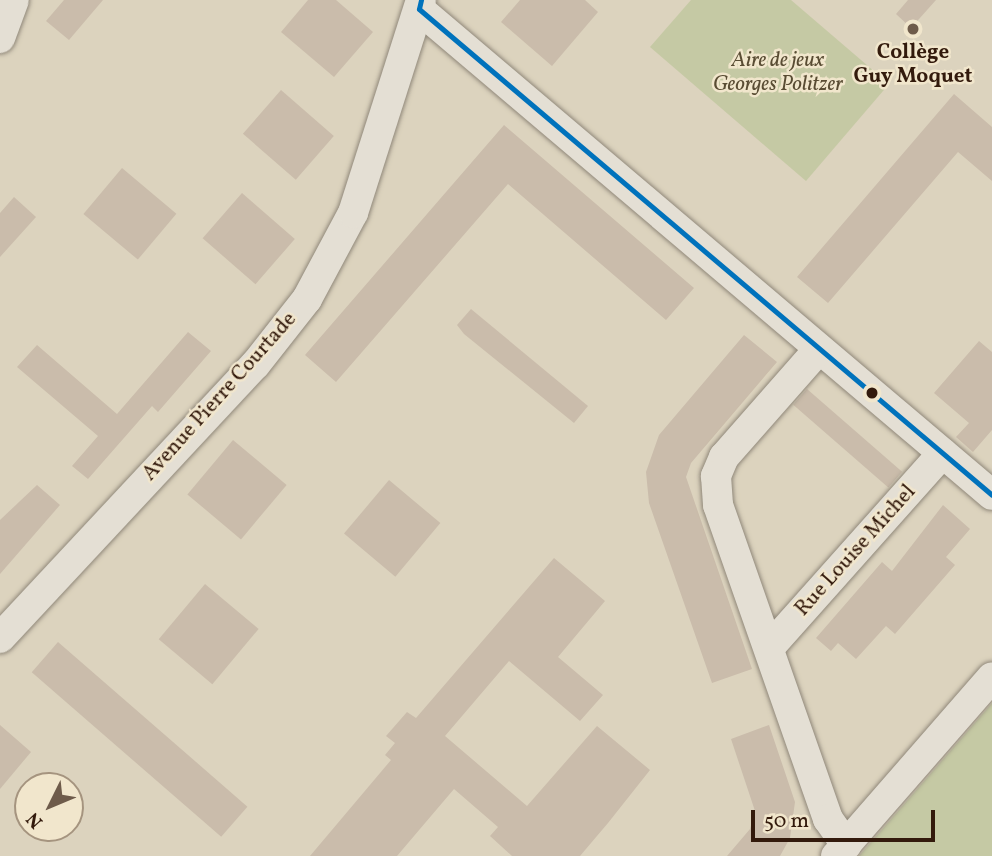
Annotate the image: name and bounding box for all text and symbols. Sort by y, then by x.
marker: Collège Guy Moquet [905,21,921,37]
place label: Collège Guy Moquet [853,40,973,90]
park label: Aire de jeux Georges Politzer [713,48,843,98]
street label: Avenue Pierre Courtade [138,307,302,487]
unlabelled marker [865,386,879,400]
street label: Rue Louise Michel [790,480,922,622]
north arrow [14,772,84,842]
scale bar [754,796,938,840]
text: N [21,806,49,834]
text: 50 m [764,807,809,836]

